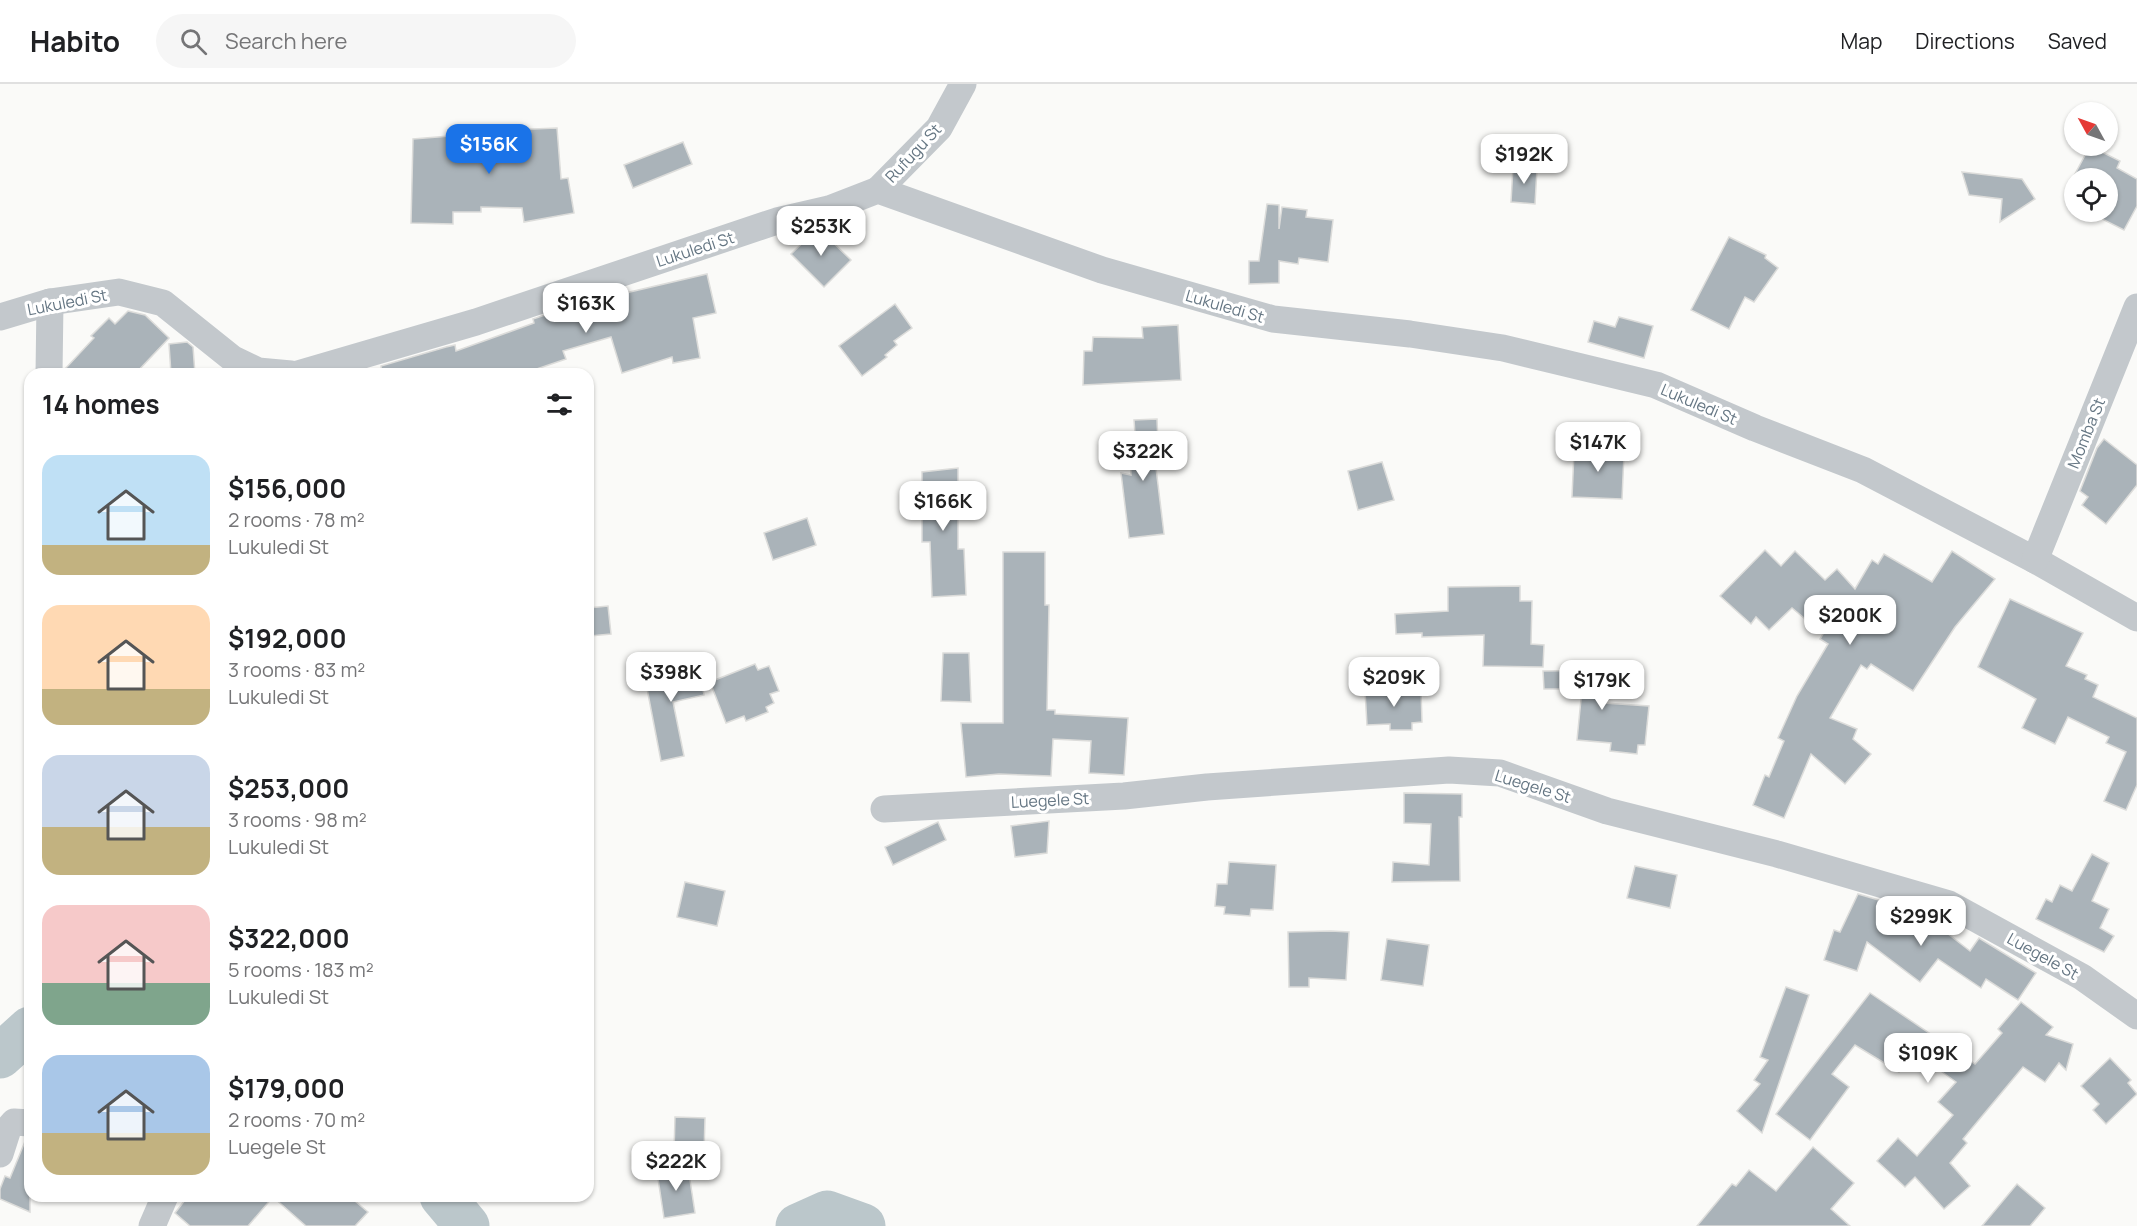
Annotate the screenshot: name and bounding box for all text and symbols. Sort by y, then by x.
search box [156,14,576,68]
text: Habito [30,22,120,60]
icon: search [177,25,210,58]
text: Search here [225,26,347,56]
text: Map [1841,27,1882,55]
text: Directions [1915,27,2015,55]
text: Saved [2048,27,2107,55]
north arrow [2064,102,2118,156]
map controls [2064,102,2118,222]
street label: Rufugu St [880,119,946,187]
pin: $156K [447,124,531,175]
text: $156K [460,130,518,157]
pin: $192K [1482,134,1566,185]
text: $192K [1495,140,1553,167]
button: locate [2064,168,2118,222]
pin: $253K [779,206,863,257]
text: $253K [791,212,851,239]
street label: Lukuledi St [653,226,737,272]
street label: Lukuledi St [25,283,109,321]
pin: $163K [544,283,628,334]
street label: Lukuledi St [1183,284,1267,328]
text: $163K [557,289,615,316]
street label: Lukuledi St [1657,378,1741,430]
text: 14 homes [42,386,160,422]
icon: filters [543,388,576,421]
street label: Momba St [2062,394,2110,472]
pin: $147K [1556,422,1640,473]
text: $147K [1569,428,1627,455]
pin: $322K [1101,431,1185,482]
text: $322K [1113,437,1173,464]
text: $156,000 [228,470,346,506]
icon: home [90,479,162,551]
pin: $166K [901,481,985,532]
text: $166K [913,487,973,514]
text: 2 rooms · 78 m² [228,506,365,533]
text: Lukuledi St [228,533,329,560]
pin: $200K [1808,595,1892,646]
text: $200K [1818,601,1882,628]
text: $192,000 [228,620,347,656]
icon: home [90,629,162,701]
pin: $398K [629,652,713,703]
text: 3 rooms · 83 m² [228,656,365,683]
pin: $209K [1352,657,1436,708]
text: $398K [640,658,702,685]
pin: $179K [1560,660,1644,711]
text: $209K [1363,663,1426,690]
text: $179K [1573,666,1631,693]
text: Lukuledi St [228,683,329,710]
street label: Luegele St [1492,764,1574,808]
text: $253,000 [228,770,349,806]
icon: home [90,779,162,851]
street label: Luegele St [1010,787,1090,813]
text: 3 rooms · 98 m² [228,806,367,833]
text: Lukuledi St [228,833,329,860]
pin: $299K [1879,896,1963,947]
text: $299K [1890,902,1952,929]
text: $322,000 [228,920,350,956]
street label: Luegele St [2003,927,2083,985]
icon: home [90,929,162,1001]
text: 5 rooms · 183 m² [228,956,374,983]
text: Lukuledi St [228,983,329,1010]
pin: $109K [1886,1033,1970,1084]
text: $109K [1898,1039,1958,1066]
text: $179,000 [228,1070,345,1106]
icon: home [90,1079,162,1151]
text: 2 rooms · 70 m² [228,1106,365,1133]
text: Luegele St [228,1133,326,1160]
pin: $222K [634,1141,718,1192]
text: $222K [645,1147,707,1174]

